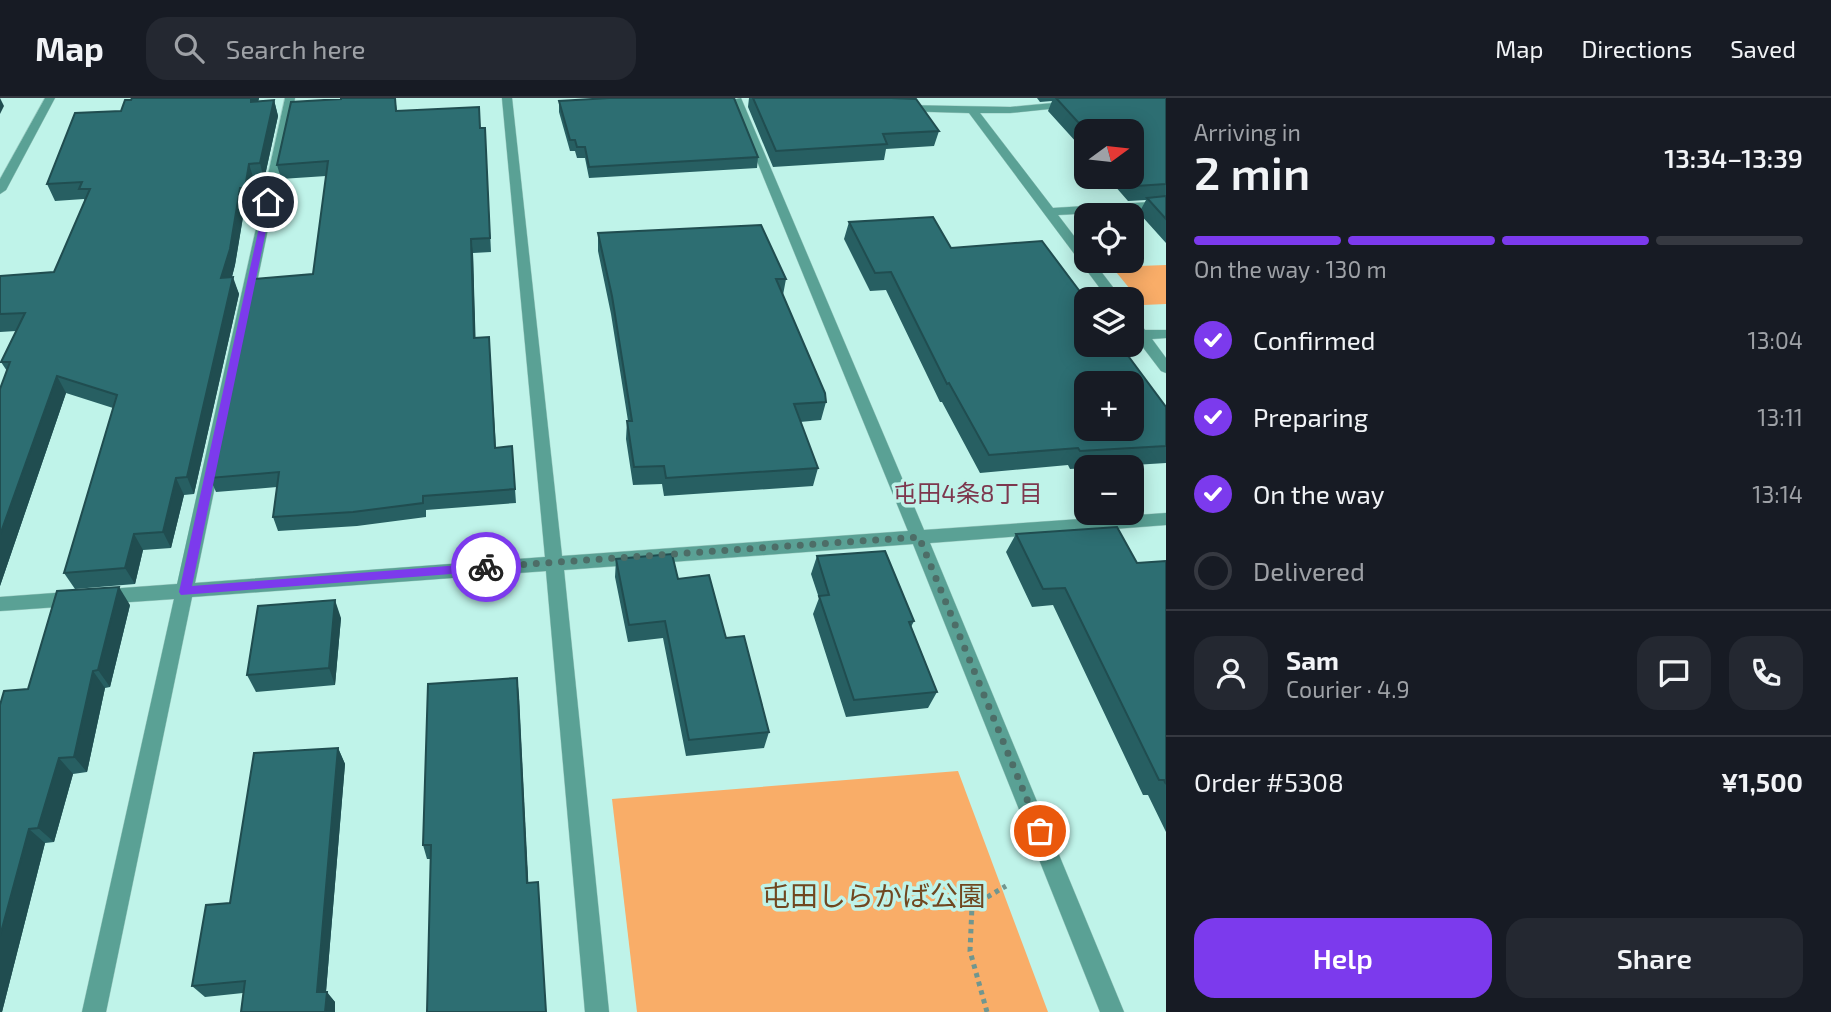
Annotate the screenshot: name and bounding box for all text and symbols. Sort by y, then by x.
search box [146,17,636,80]
text: Map [35,28,104,68]
icon: search [170,29,208,67]
text: Search here [226,33,365,64]
text: Map [1495,34,1543,63]
text: Directions [1581,34,1692,63]
text: Saved [1730,34,1796,63]
text: Arriving in [1194,118,1301,146]
north arrow [1074,119,1144,189]
map controls [1074,119,1144,525]
text: 13:34–13:39 [1664,142,1803,173]
text: 2 min [1194,144,1310,199]
pin [238,172,298,232]
icon: home [249,183,287,221]
button: locate [1074,203,1144,273]
text: On the way · 130 m [1194,255,1387,283]
button: layers [1074,287,1144,357]
icon: check [1194,321,1232,359]
text: Confirmed [1253,324,1376,355]
text: 13:04 [1748,326,1803,354]
button: + [1074,371,1144,441]
icon: check [1194,398,1232,436]
text: Preparing [1253,401,1368,432]
text: 13:11 [1757,403,1803,431]
button: − [1074,455,1144,525]
icon: check [1194,475,1232,513]
district label: 屯田4条8丁目 [893,478,1043,507]
text: On the way [1253,478,1384,509]
text: 13:14 [1752,480,1803,508]
courier [451,532,521,602]
icon: bike [467,548,505,586]
text: Delivered [1253,555,1365,586]
button: person [1194,636,1268,710]
button: chat [1637,636,1711,710]
button: phone [1729,636,1803,710]
text: Sam [1286,644,1339,675]
text: Courier · 4.9 [1286,675,1410,703]
text: Order #5308 [1194,766,1344,797]
text: ¥1,500 [1721,766,1803,797]
pin [1010,801,1070,861]
icon: bag [1021,812,1059,850]
park label: 屯田しらかば公園 [762,878,986,912]
button: Help [1194,918,1492,998]
button: Share [1506,918,1803,998]

